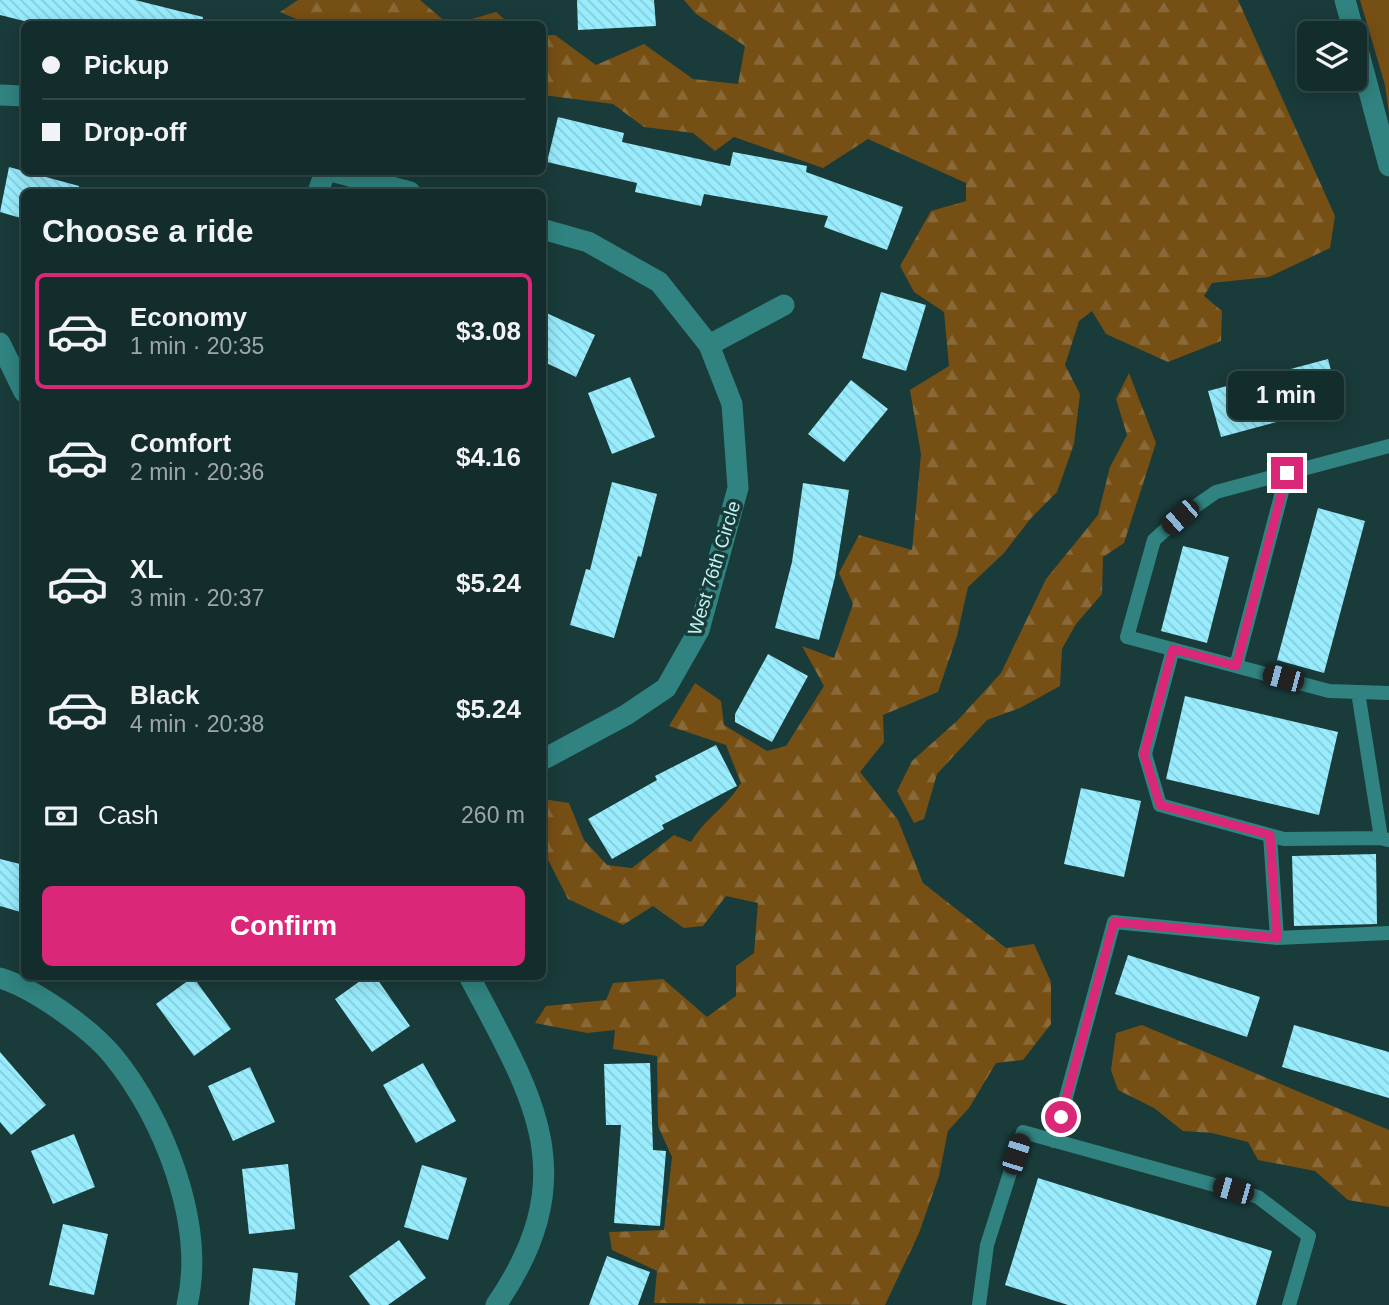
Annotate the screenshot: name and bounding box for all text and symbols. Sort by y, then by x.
map controls [1297,21,1367,91]
button: layers [1297,21,1367,91]
text: Pickup [84,50,169,80]
text: Drop-off [84,117,187,147]
text: Choose a ride [42,213,254,249]
icon: car [46,300,109,363]
text: Economy [130,302,247,332]
text: $3.08 [456,316,521,346]
text: 1 min · 20:35 [130,333,264,359]
callout: 1 min [1229,372,1345,420]
text: 1 min [1256,382,1316,408]
icon: car [46,426,109,489]
text: Comfort [130,428,231,458]
text: $4.16 [456,442,521,472]
route end [1271,457,1303,489]
text: 2 min · 20:36 [130,459,264,485]
car [1158,495,1203,539]
street label: West 76th Circle [684,498,744,638]
icon: car [46,552,109,615]
text: XL [130,554,163,584]
text: $5.24 [456,568,521,598]
text: 3 min · 20:37 [130,585,264,611]
car [1260,662,1307,694]
icon: car [46,678,109,741]
text: Black [130,680,199,710]
text: $5.24 [456,694,521,724]
text: 4 min · 20:38 [130,711,264,737]
icon: cash [42,797,80,835]
text: Cash [98,800,159,830]
text: 260 m [461,802,525,828]
button: Confirm [42,886,525,966]
route start [1045,1101,1077,1133]
car [1000,1131,1033,1177]
car [1210,1174,1257,1206]

